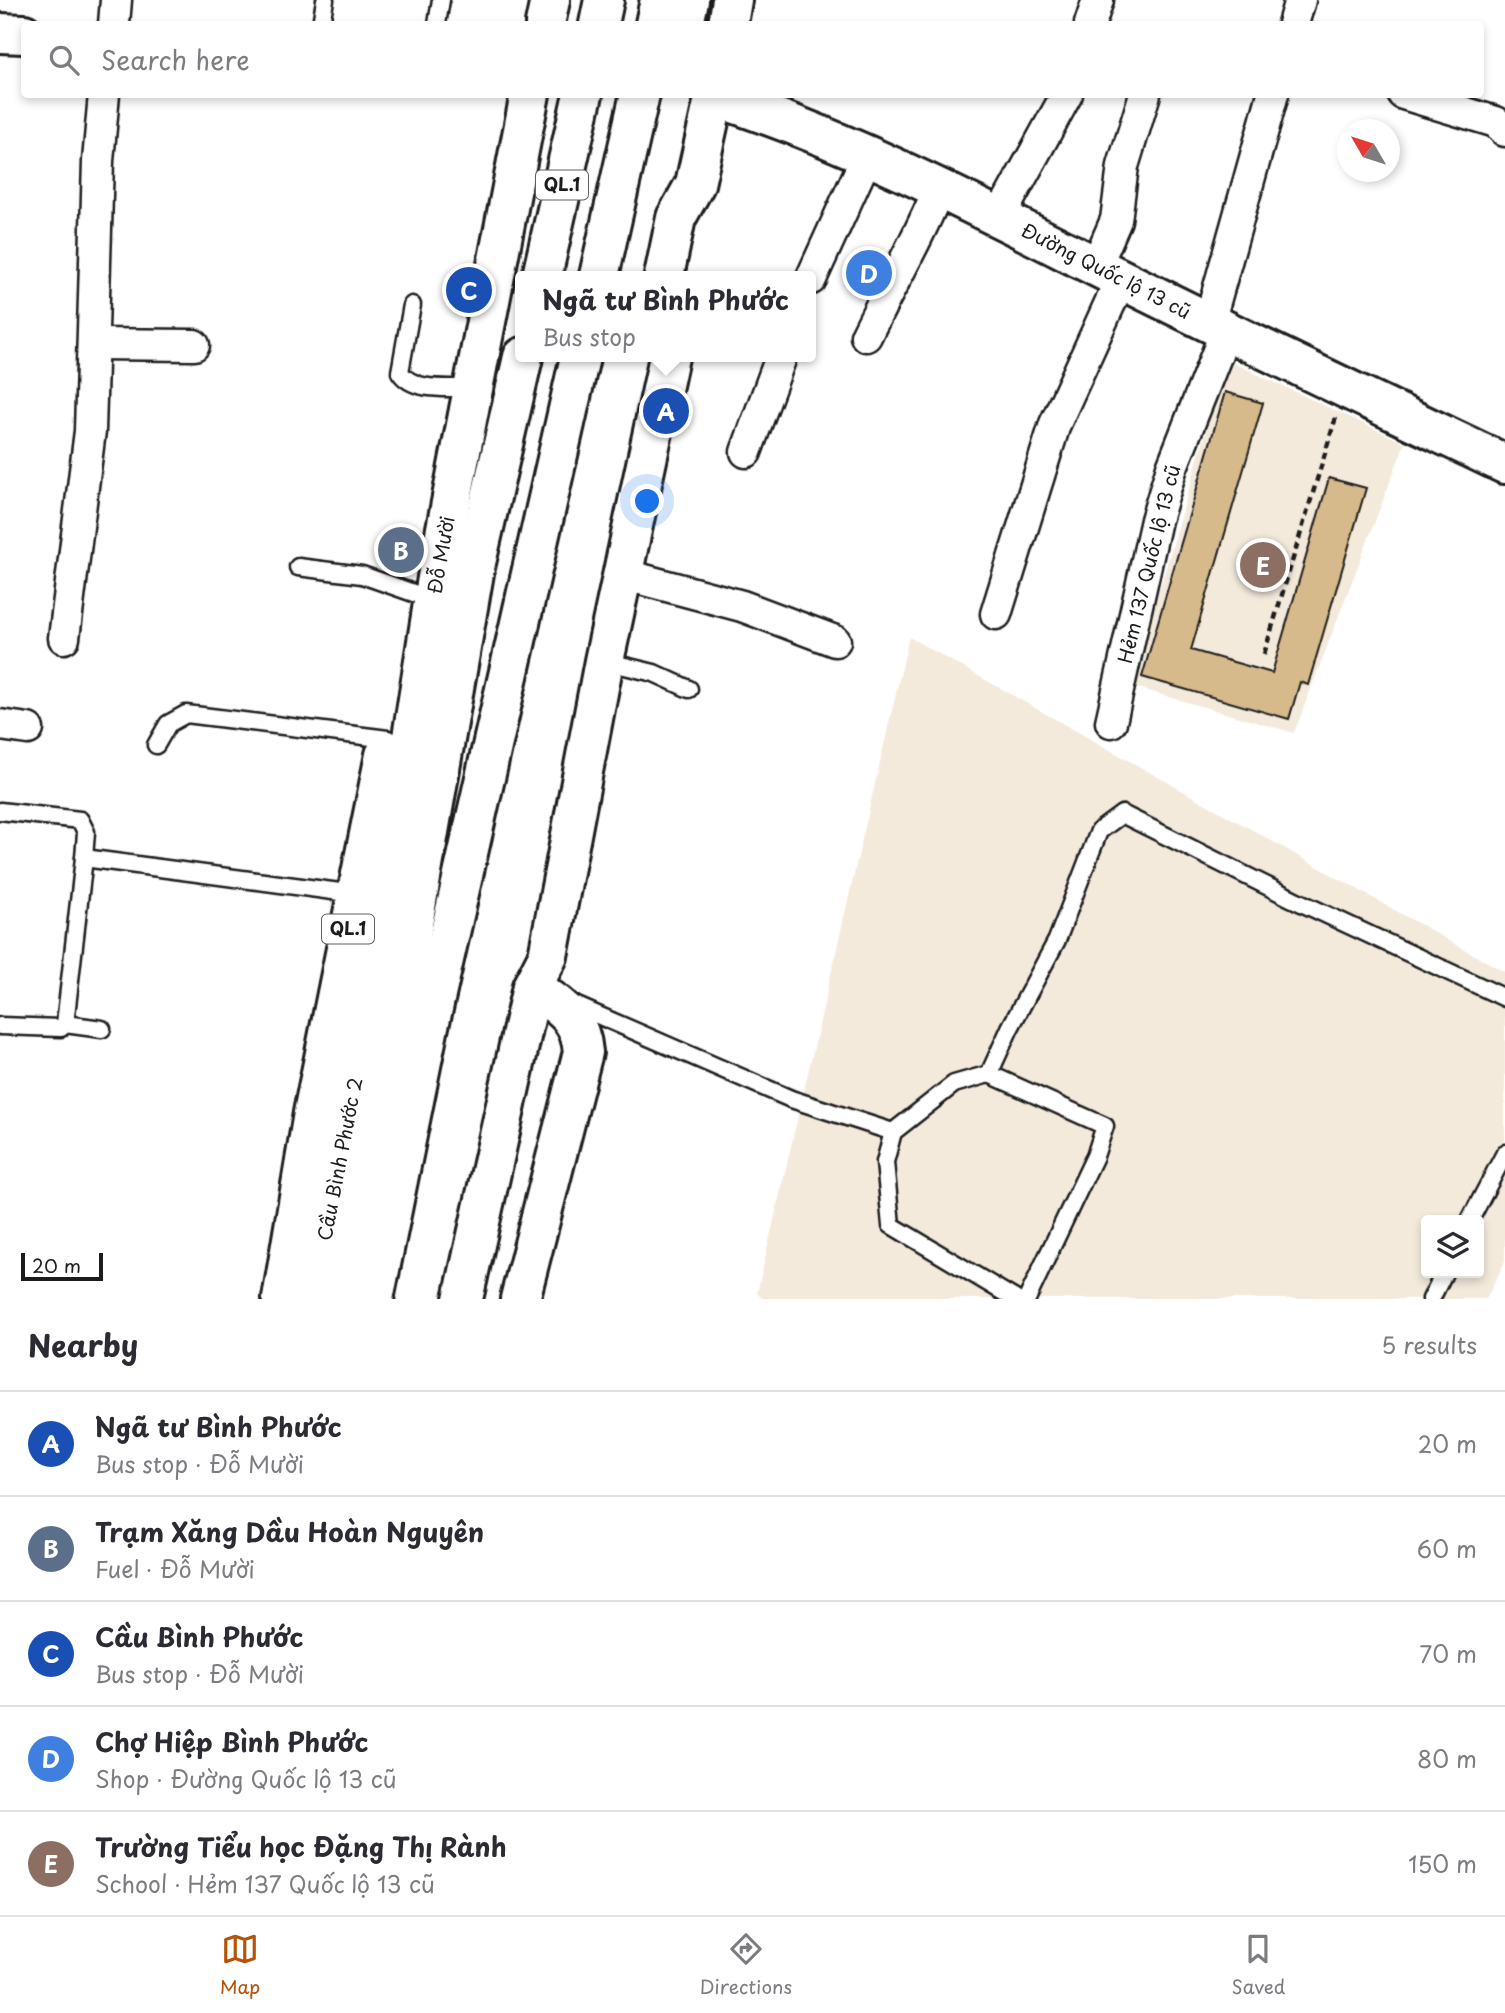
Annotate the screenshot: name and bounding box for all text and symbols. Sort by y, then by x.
search box [21,21,1484,98]
text: Search here [101,40,250,79]
icon: search [45,41,83,79]
north arrow [1337,119,1400,182]
road number: QL.1 [536,170,588,200]
street label: Đường Quốc lộ 13 cũ [1017,215,1196,325]
pin: D [846,247,892,299]
pin: C [446,264,492,316]
popup [515,271,816,362]
text: Ngã tư Bình Phước [542,280,789,319]
text: Bus stop [542,319,636,354]
pin: A [643,385,689,437]
street label: Hẻm 137 Quốc lộ 13 cũ [1110,462,1186,666]
your location [630,484,664,518]
street label: Đỗ Mười [419,514,461,596]
pin: B [378,524,424,576]
pin: E [1240,539,1286,591]
road number: QL.1 [322,914,374,944]
street label: Cầu Bình Phước 2 [309,1075,369,1243]
map controls [1421,1215,1484,1278]
button: layers [1421,1215,1484,1278]
scale bar [21,1250,103,1282]
text: 20 m [32,1251,81,1279]
text: Nearby [28,1322,138,1367]
text: 5 results [1381,1327,1477,1362]
text: Ngã tư Bình Phước [95,1407,342,1446]
text: A [42,1426,60,1461]
text: 20 m [1418,1426,1477,1461]
text: Bus stop · Đỗ Mười [95,1446,304,1481]
text: Trạm Xăng Dầu Hoàn Nguyên [95,1512,484,1551]
text: B [43,1531,59,1566]
text: 60 m [1417,1531,1477,1566]
text: Fuel · Đỗ Mười [95,1551,255,1586]
text: Cầu Bình Phước [95,1617,303,1656]
text: C [42,1636,60,1671]
text: 70 m [1419,1636,1477,1671]
text: Bus stop · Đỗ Mười [95,1656,304,1691]
text: Chợ Hiệp Bình Phước [95,1722,368,1761]
text: D [42,1741,60,1776]
text: 80 m [1417,1741,1477,1776]
text: Shop · Đường Quốc lộ 13 cũ [95,1761,396,1796]
text: Trường Tiểu học Đặng Thị Rành [95,1827,507,1866]
text: E [44,1846,58,1881]
text: 150 m [1408,1846,1477,1881]
text: School · Hẻm 137 Quốc lộ 13 cũ [95,1866,435,1901]
tab: Map [220,1930,260,2000]
tab: Directions [700,1930,792,2000]
tab: Saved [1231,1930,1285,2000]

